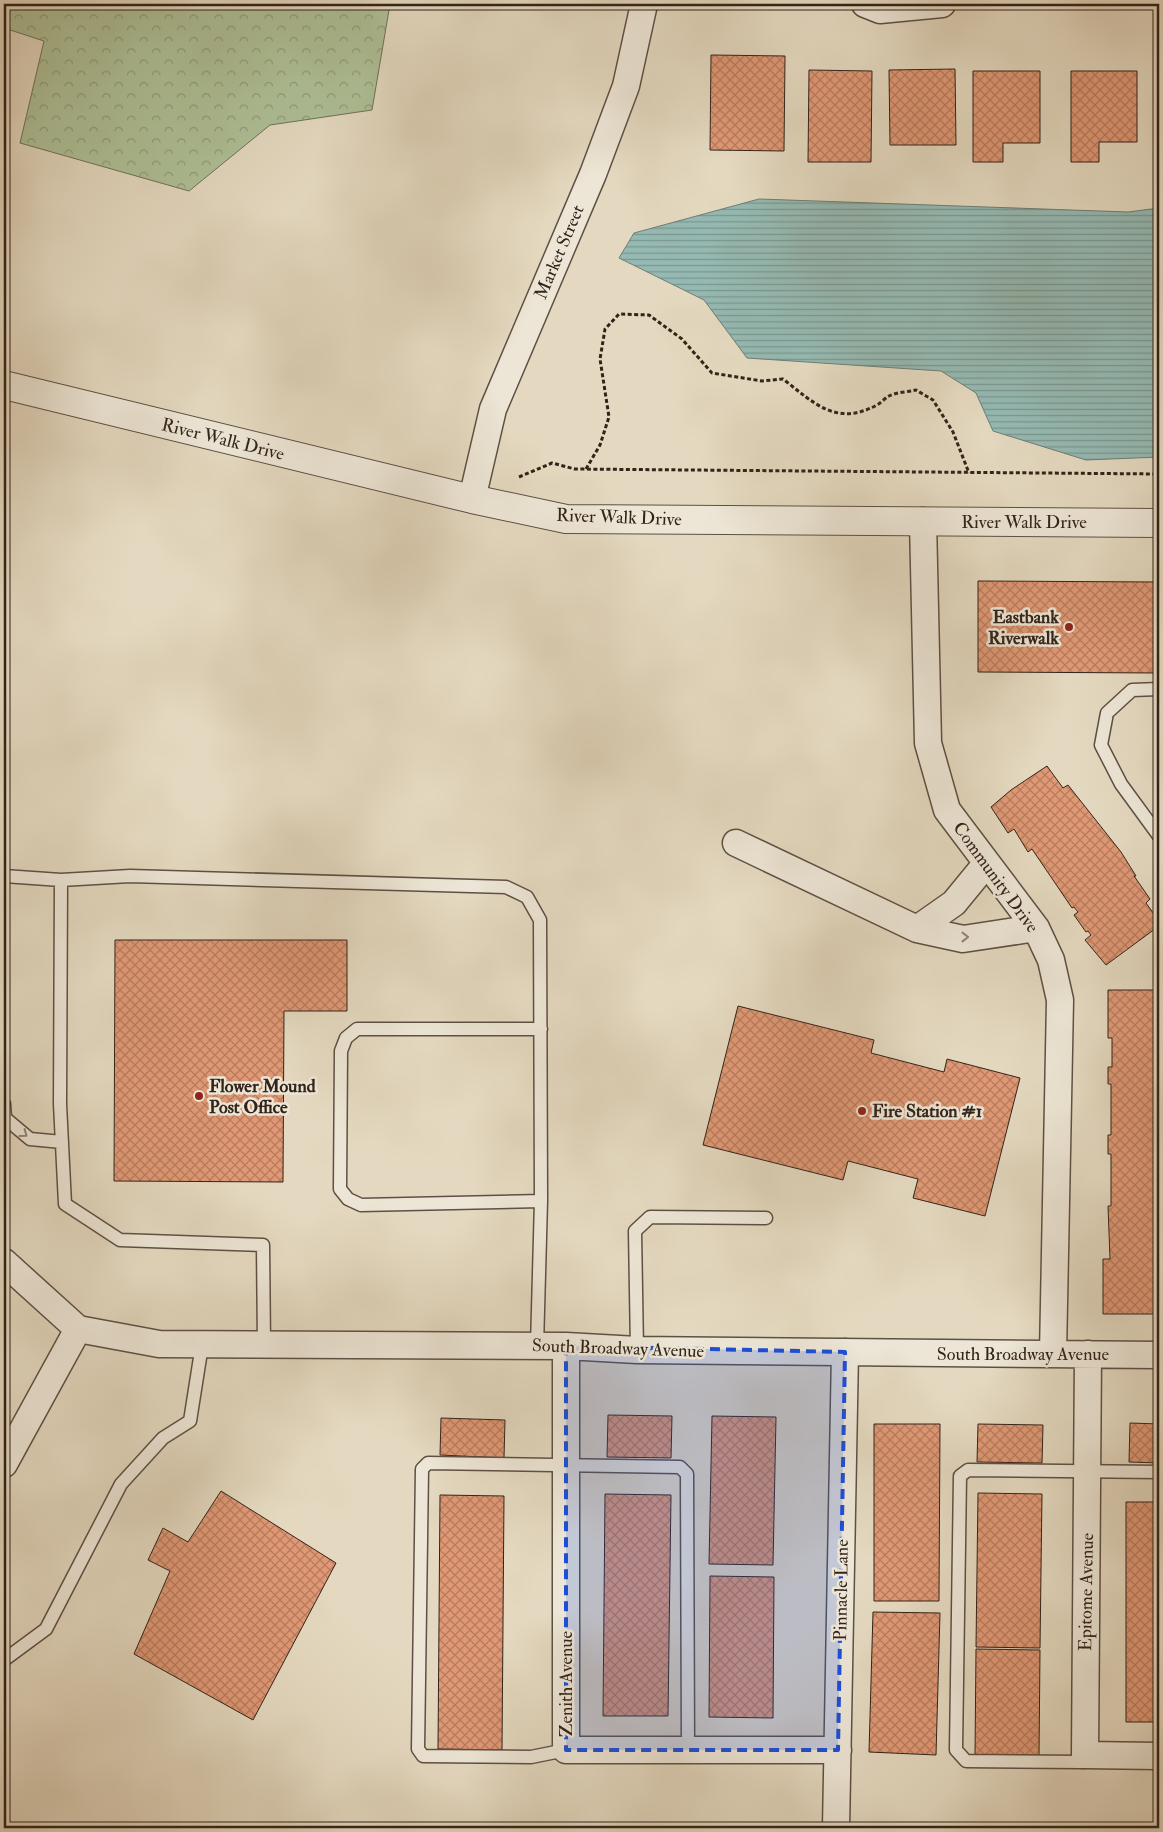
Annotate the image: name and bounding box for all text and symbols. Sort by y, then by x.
street label: Market Street [529,201,590,303]
street label: River Walk Drive [159,413,287,466]
street label: River Walk Drive [556,504,683,531]
street label: River Walk Drive [961,511,1087,534]
place label: Eastbank Riverwalk [988,606,1059,650]
marker: Eastbank Riverwalk [1063,621,1075,633]
street label: Community Drive [948,817,1044,938]
one-way arrow [961,932,969,942]
place label: Flower Mound Post Office [209,1075,316,1119]
marker: Flower Mound Post Office [193,1090,205,1102]
place label: Fire Station #1 [872,1100,982,1123]
marker: Fire Station #1 [856,1105,868,1117]
one-way arrow [18,1128,28,1137]
street label: South Broadway Avenue [532,1334,705,1363]
street label: South Broadway Avenue [937,1343,1110,1366]
street label: Epitome Avenue [1074,1532,1099,1651]
street label: Pinnacle Lane [829,1539,854,1641]
street label: Zenith Avenue [555,1630,578,1737]

